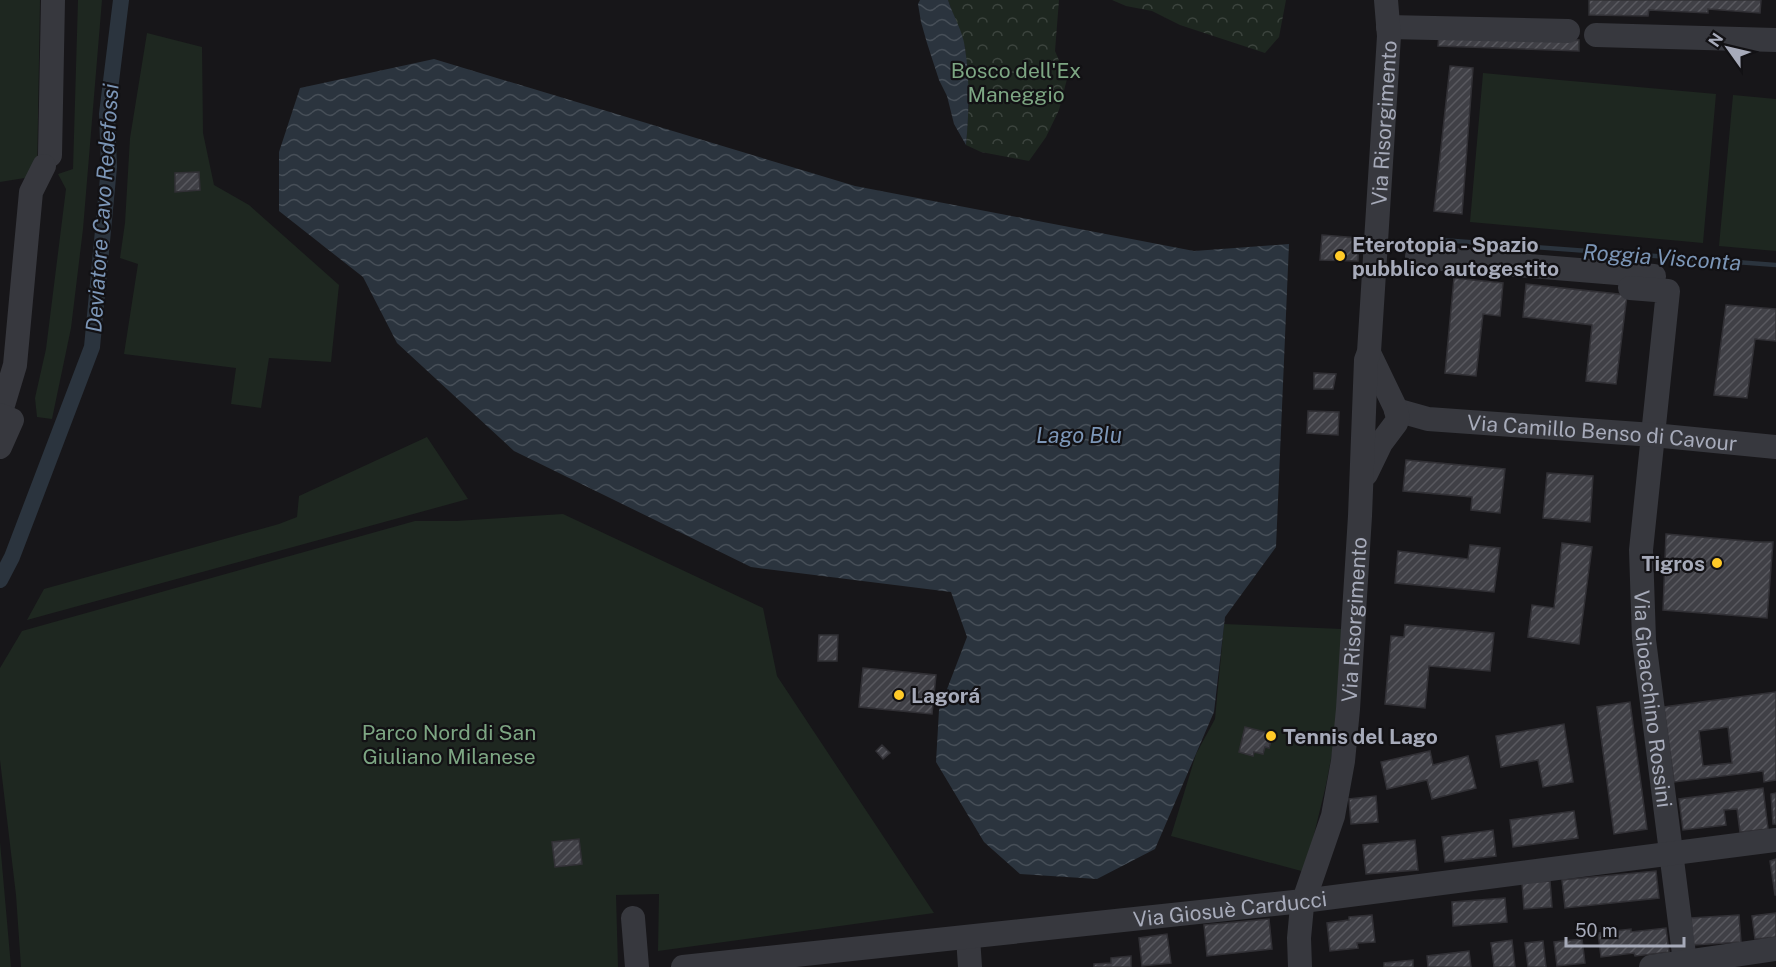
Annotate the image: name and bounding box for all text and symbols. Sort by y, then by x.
north arrow [1698,18,1758,78]
text: N [1705,29,1727,50]
street label: Via Risorgimento [1366,40,1401,206]
park label: Bosco dell'Ex Maneggio [951,58,1081,107]
water label: Deviatore Cavo Redefossi [80,82,124,333]
place label: Eterotopia - Spazio pubblico autogestito [1352,232,1559,281]
water label: Roggia Visconta [1582,238,1742,276]
marker: Eterotopia - Spazio pubblico autogestito [1333,249,1347,263]
street label: Via Camillo Benso di Cavour [1466,409,1738,456]
water label: Lago Blu [1036,422,1122,448]
street label: Via Risorgimento [1336,536,1371,703]
place label: Tigros [1642,551,1705,576]
marker: Tigros [1710,556,1724,570]
street label: Via Gioacchino Rossini [1630,590,1678,809]
place label: Lagorá [911,683,980,708]
marker: Lagorá [892,688,906,702]
park label: Parco Nord di San Giuliano Milanese [362,720,536,769]
place label: Tennis del Lago [1283,724,1438,749]
marker: Tennis del Lago [1264,729,1278,743]
street label: Via Giosuè Carducci [1132,886,1328,932]
scale bar [1566,910,1684,948]
text: 50 m [1575,920,1618,941]

